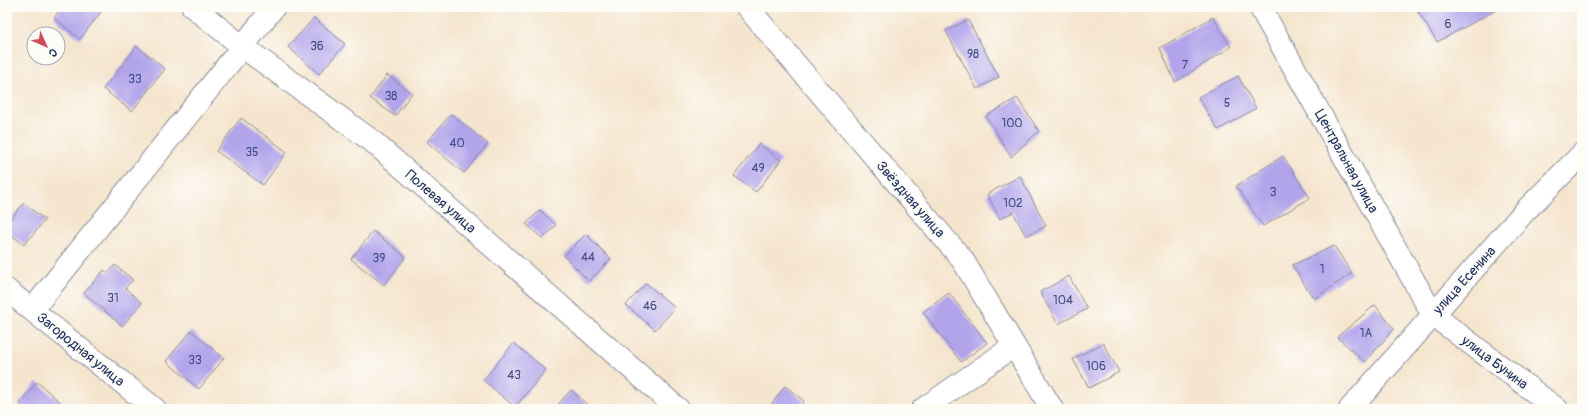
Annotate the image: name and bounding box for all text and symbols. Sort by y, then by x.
house number: 6 [1445,17,1452,32]
north arrow [26,26,66,66]
house number: 36 [310,39,324,54]
text: С [46,46,60,60]
house number: 98 [967,47,979,62]
house number: 7 [1182,58,1189,73]
house number: 33 [128,72,142,87]
house number: 38 [385,89,397,104]
house number: 5 [1224,96,1230,111]
street label: Центральная улица [1311,107,1382,216]
house number: 100 [1001,116,1023,131]
house number: 40 [449,136,465,151]
house number: 35 [245,145,259,160]
street label: Звёздная улица [873,158,949,241]
house number: 49 [751,161,765,176]
street label: Полевая улица [402,166,479,237]
house number: 3 [1270,185,1277,200]
house number: 102 [1003,196,1023,211]
street label: улица Есенина [1429,243,1499,319]
house number: 44 [581,250,595,265]
house number: 39 [373,251,385,266]
house number: 1 [1320,262,1324,277]
house number: 31 [107,291,119,306]
house number: 104 [1053,293,1073,308]
house number: 46 [643,299,657,314]
street label: Загородная улица [33,309,128,390]
house number: 1А [1360,326,1372,341]
street label: улица Бунина [1457,331,1531,393]
house number: 33 [188,353,202,368]
house number: 106 [1086,359,1106,374]
house number: 43 [507,368,521,383]

